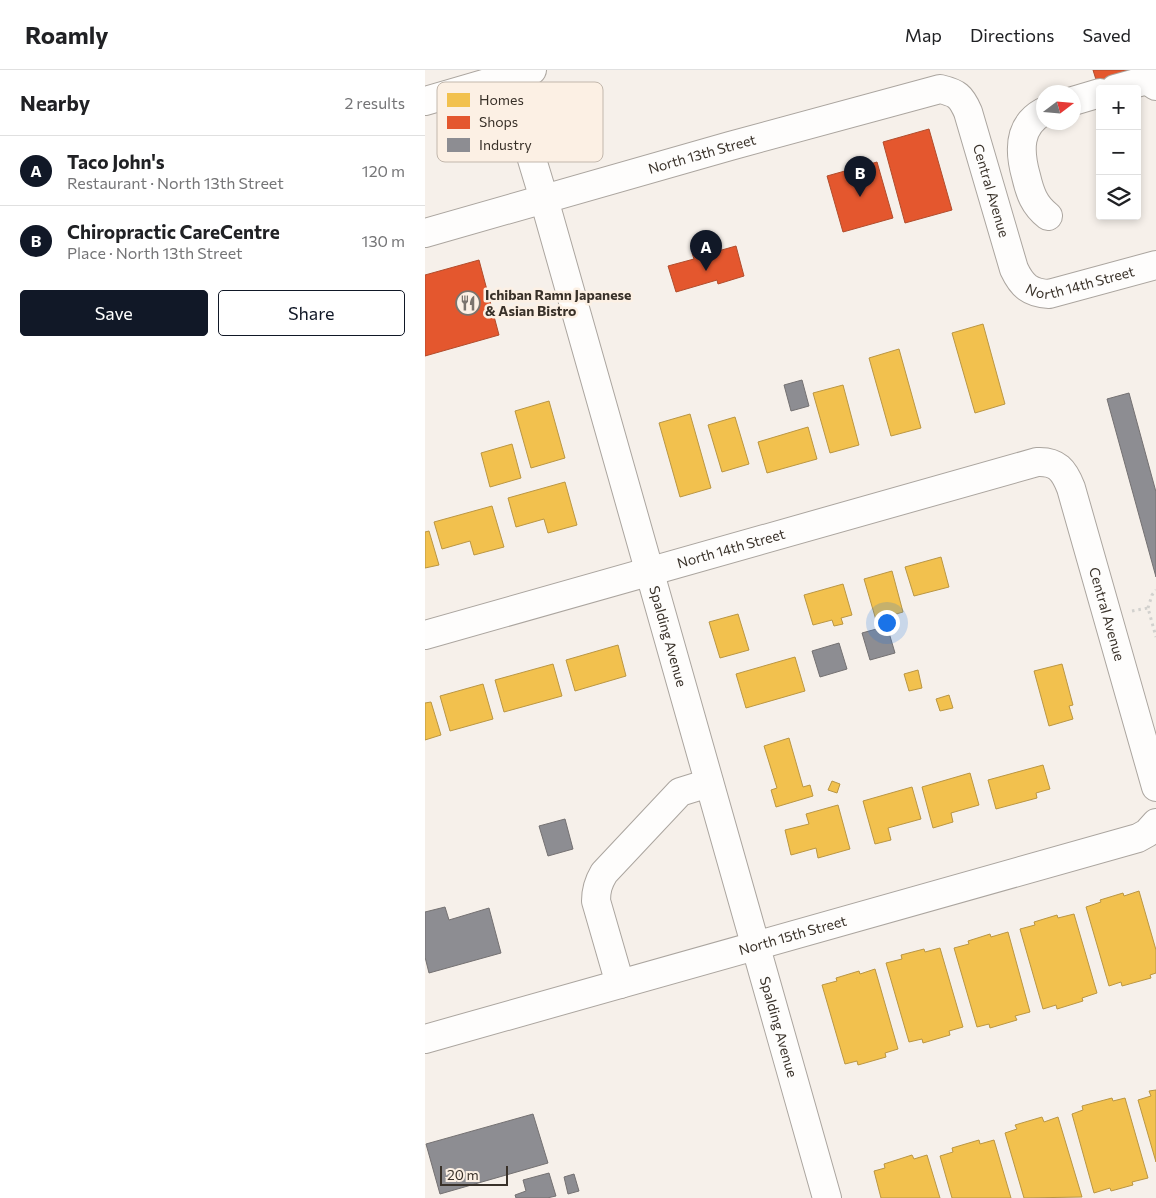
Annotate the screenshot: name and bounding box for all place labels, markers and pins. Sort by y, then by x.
pin: B [844,156,876,197]
pin: A [690,230,722,271]
place label: Ichiban Ramn Japanese & Asian Bistro [485,286,631,319]
restaurant icon: Ichiban Ramn Japanese & Asian Bistro [455,290,481,316]

